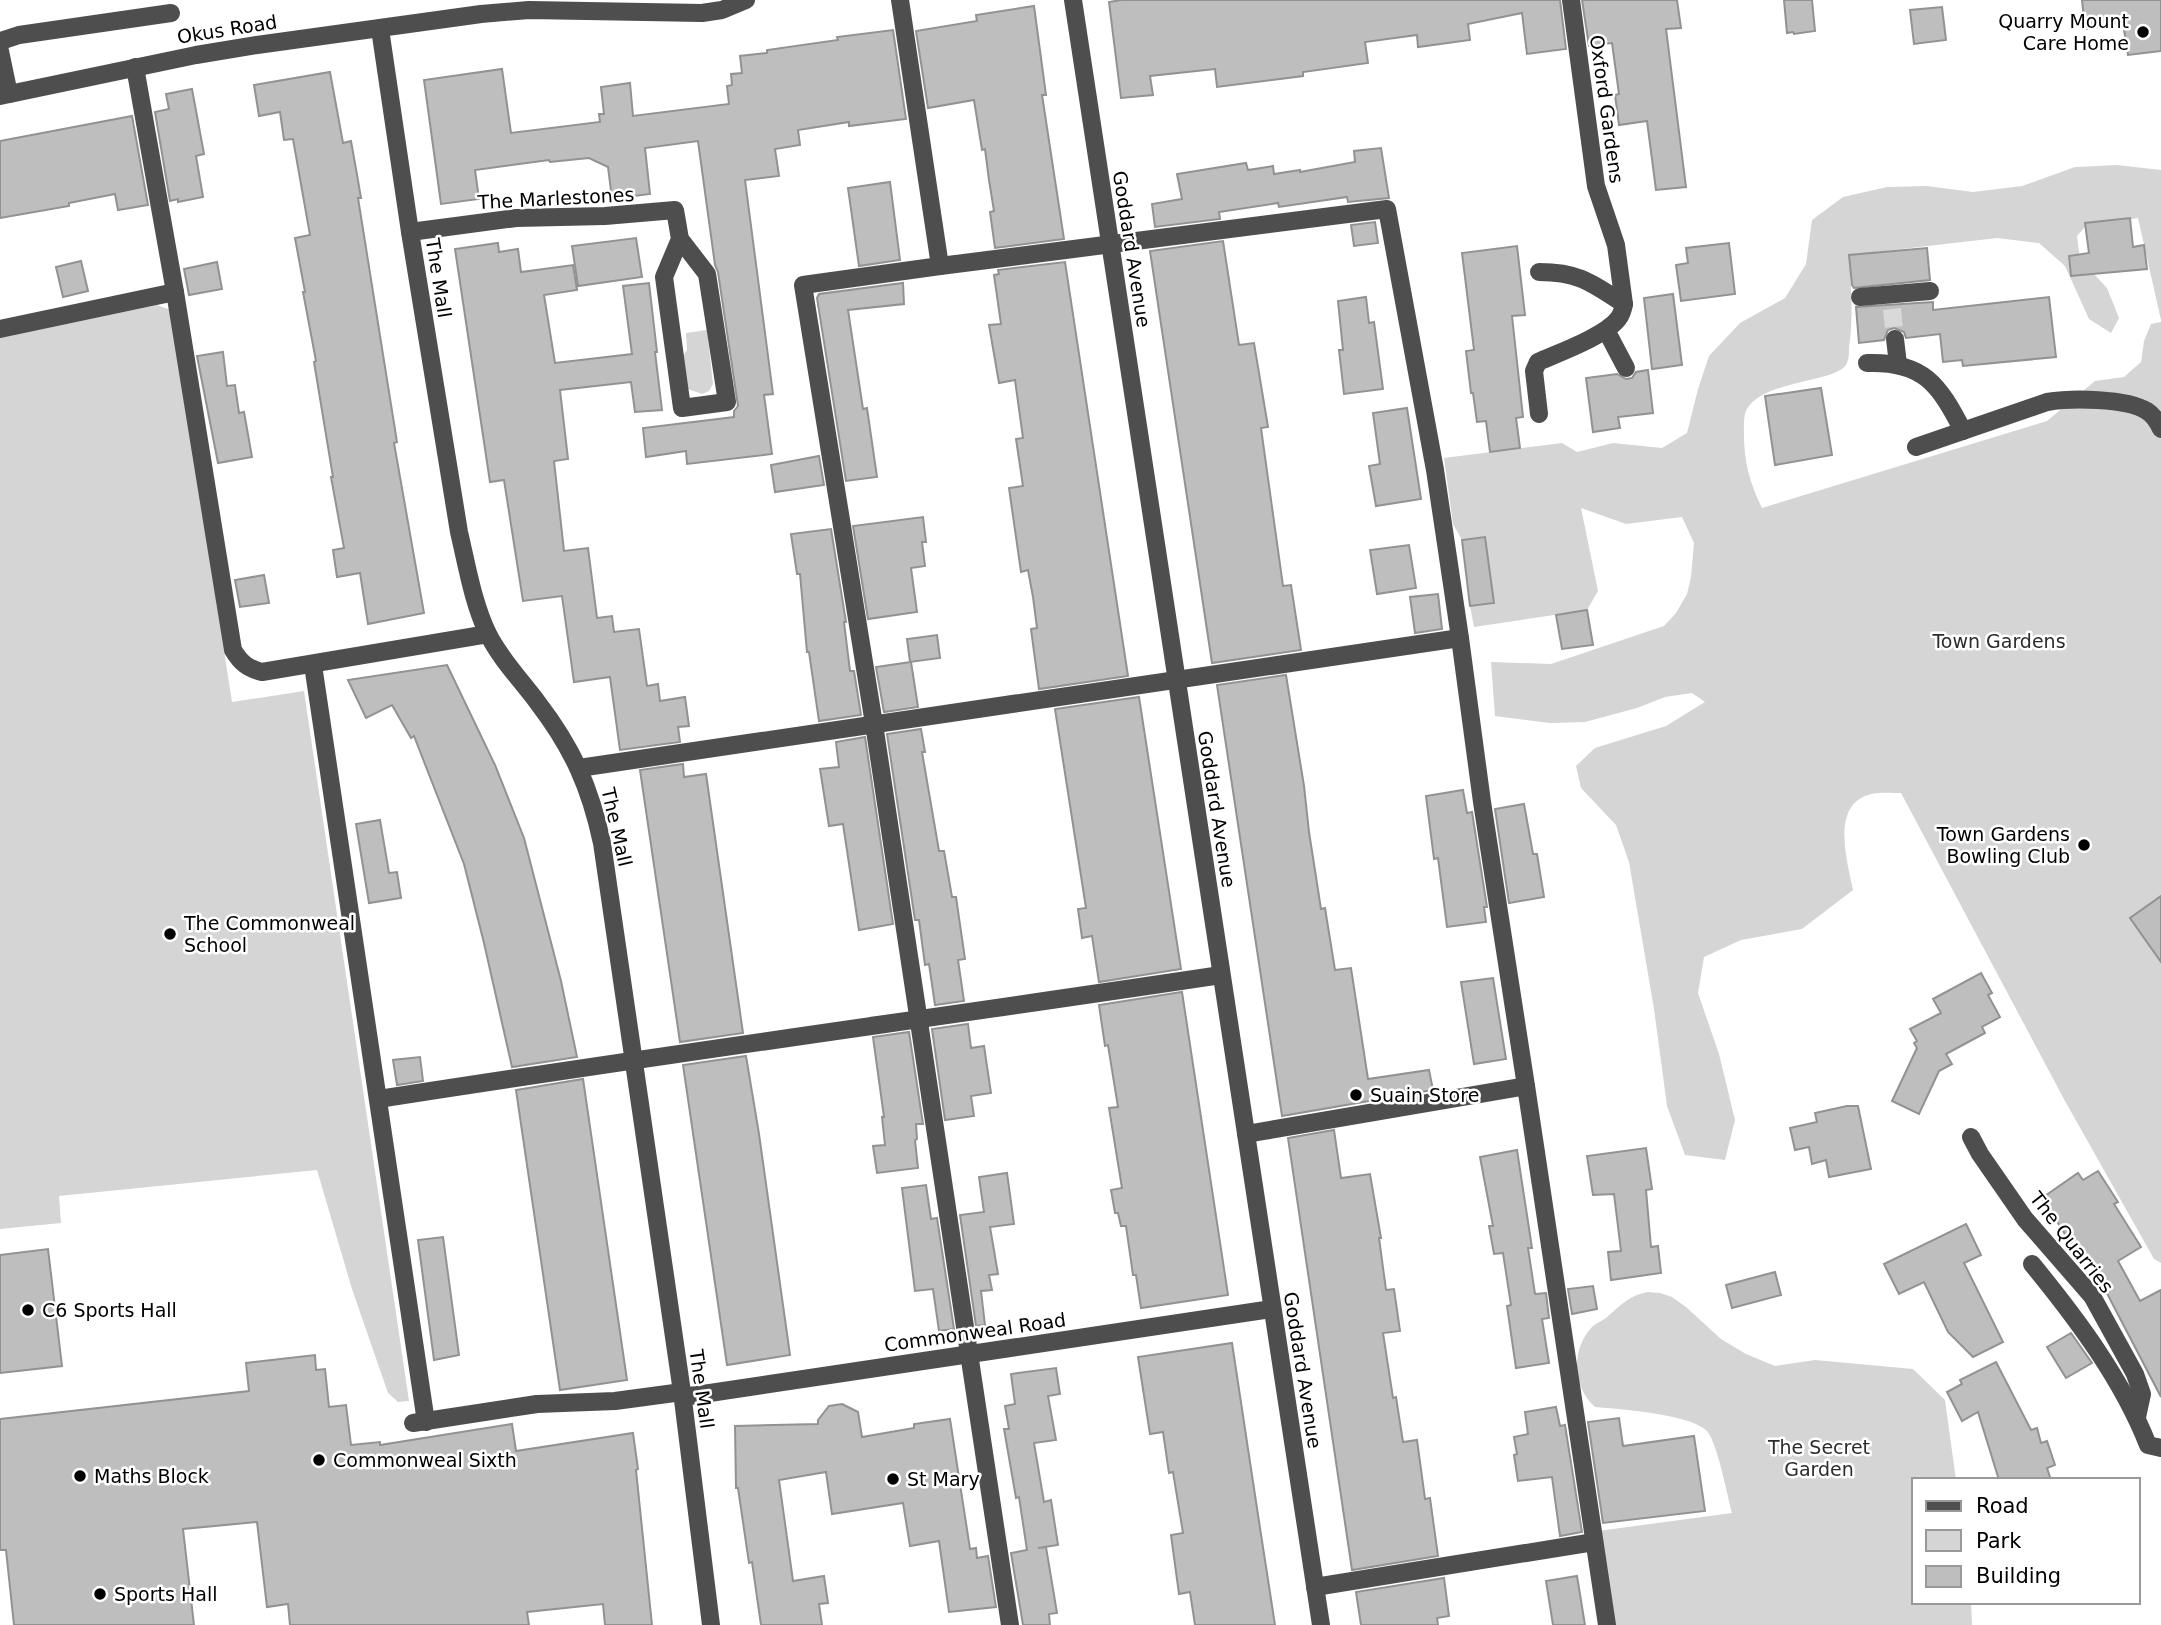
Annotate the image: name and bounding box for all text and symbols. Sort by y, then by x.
street label: Okus Road [175,10,279,48]
place label: Quarry Mount Care Home [1998,10,2129,54]
marker: Quarry Mount Care Home [2135,24,2151,40]
street label: Oxford Gardens [1586,33,1628,185]
street label: Goddard Avenue [1109,169,1155,329]
street label: The Marlestones [476,183,635,213]
street label: The Mall [422,236,456,319]
park label: Town Gardens [1931,630,2066,652]
street label: Goddard Avenue [1194,729,1240,889]
street label: The Mall [597,785,637,868]
place label: Town Gardens Bowling Club [1936,823,2070,867]
marker: Town Gardens Bowling Club [2076,837,2092,853]
place label: The Commonweal School [183,912,355,956]
marker: The Commonweal School [162,926,178,942]
place label: Suain Store [1370,1084,1479,1106]
marker: Suain Store [1348,1087,1364,1103]
street label: The Quarries [2025,1186,2118,1297]
street label: Goddard Avenue [1280,1290,1326,1450]
place label: C6 Sports Hall [42,1299,177,1321]
marker: C6 Sports Hall [20,1302,36,1318]
street label: Commonweal Road [883,1308,1067,1356]
street label: The Mall [685,1347,718,1430]
park label: The Secret Garden [1767,1436,1870,1480]
place label: Commonweal Sixth [333,1449,517,1471]
marker: Commonweal Sixth [311,1452,327,1468]
place label: Maths Block [94,1465,209,1487]
marker: Maths Block [72,1468,88,1484]
place label: St Mary [907,1468,980,1490]
marker: St Mary [885,1471,901,1487]
legend [1912,1478,2140,1604]
text: Road [1976,1494,2029,1518]
text: Park [1976,1529,2022,1553]
text: Building [1976,1564,2061,1588]
place label: Sports Hall [114,1583,217,1605]
marker: Sports Hall [92,1586,108,1602]

